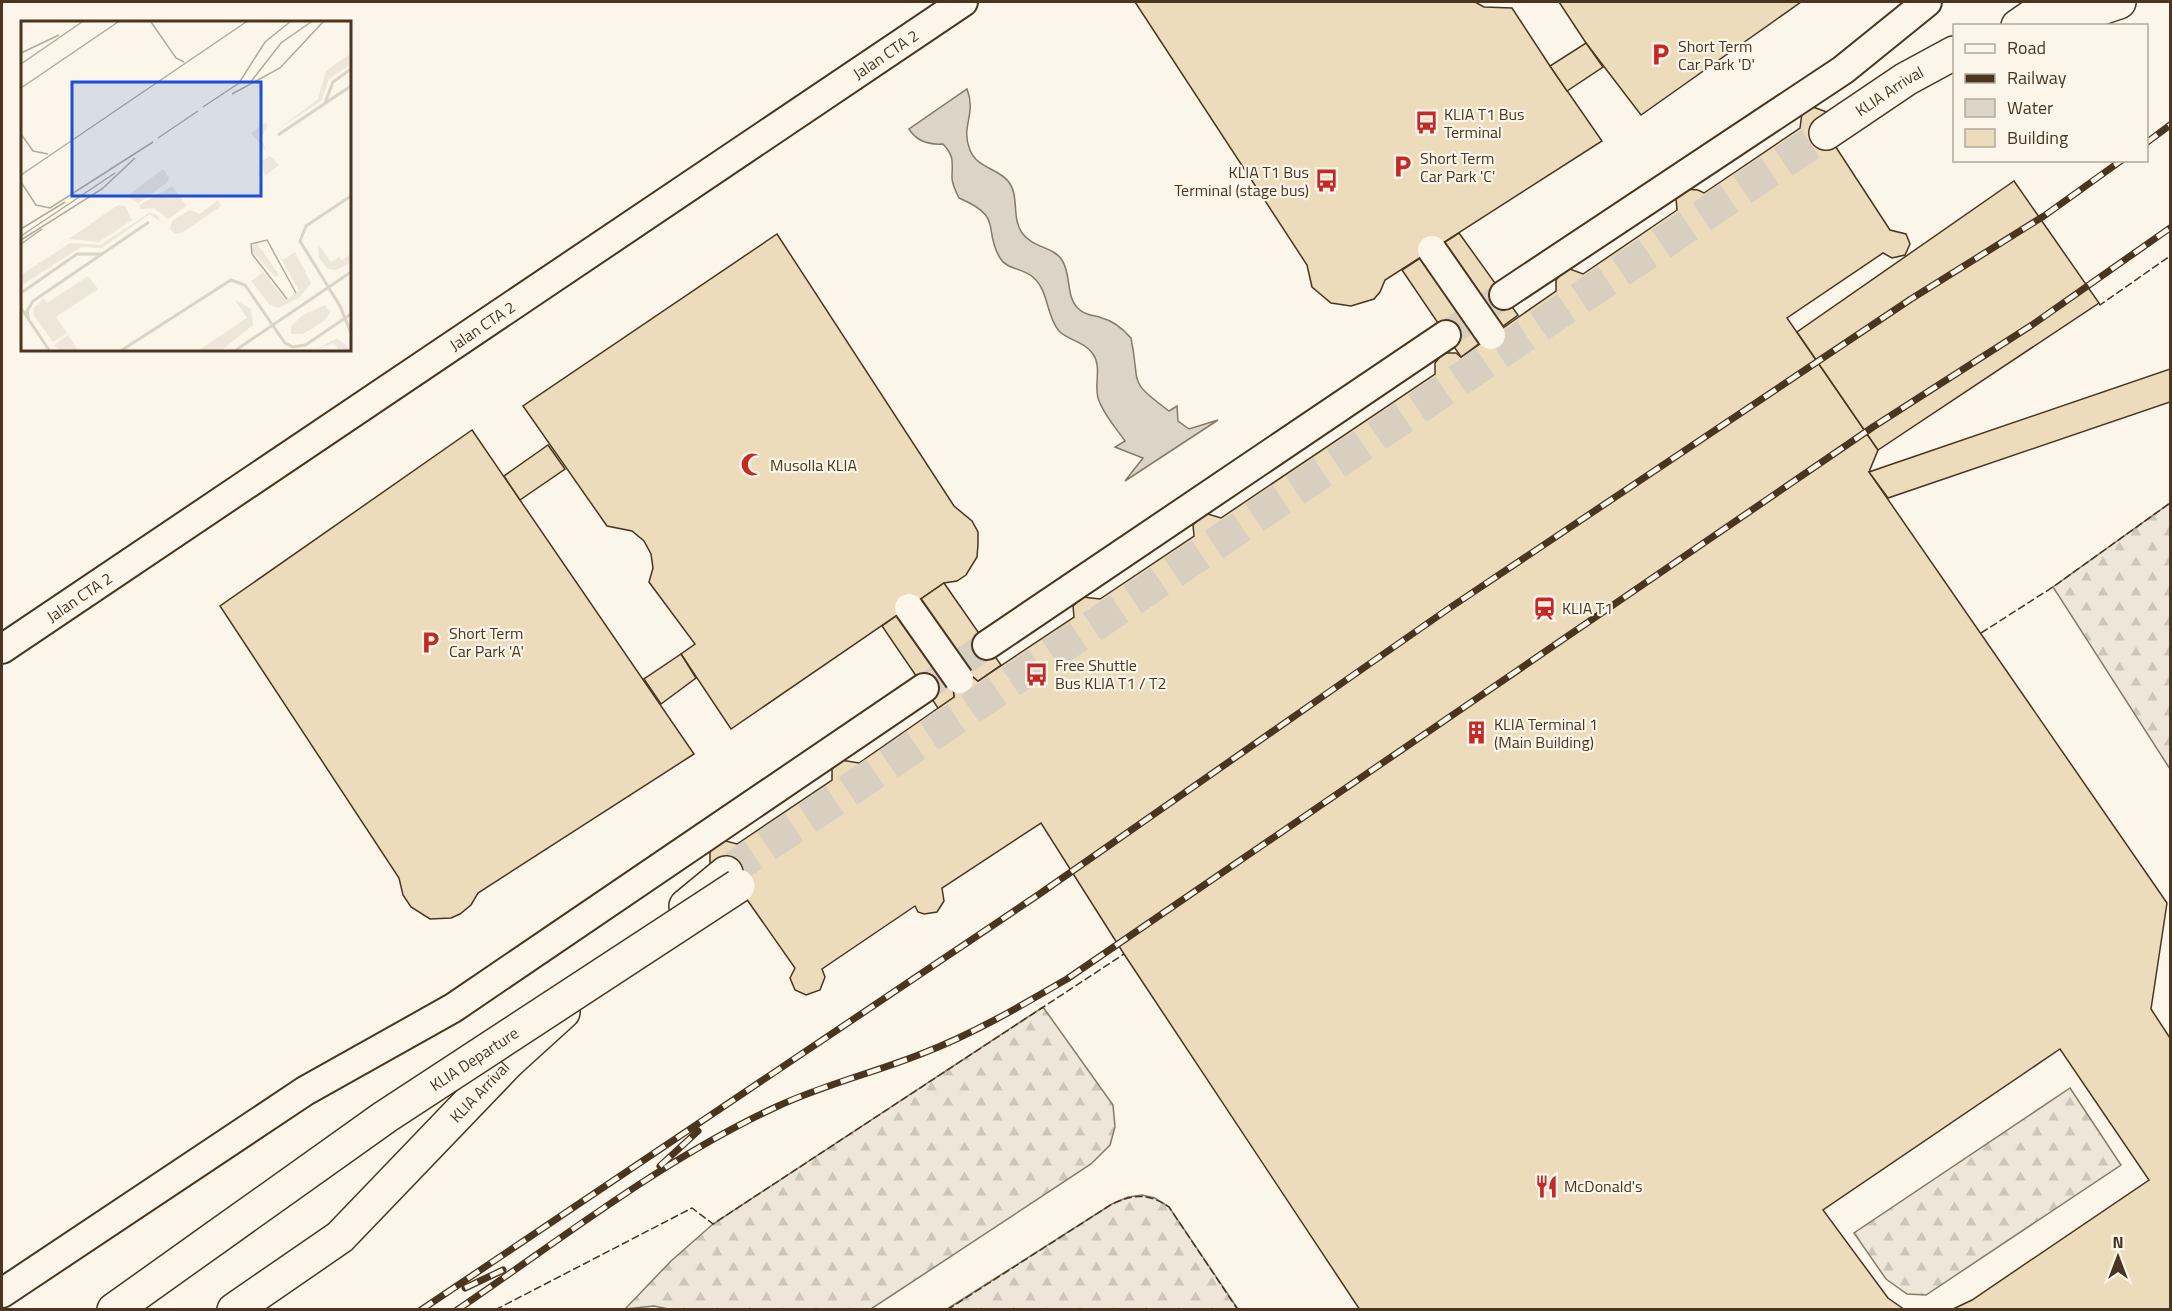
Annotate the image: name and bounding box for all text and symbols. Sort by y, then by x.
inset map [21,21,351,351]
street label: Jalan CTA 2 [848,23,923,85]
legend [1953,24,2148,162]
place label: Short Term Car Park 'D' [1678,34,1755,76]
text: Road [2007,34,2046,61]
parking icon: Short Term Car Park 'D' [1647,42,1673,68]
street label: KLIA Arrival [1850,60,1928,122]
text: Railway [2007,64,2067,91]
text: Water [2007,94,2053,121]
place label: KLIA T1 Bus Terminal [1444,102,1524,144]
bus stop icon: KLIA T1 Bus Terminal [1413,110,1439,136]
text: Building [2007,124,2068,151]
place label: Short Term Car Park 'C' [1420,146,1495,188]
parking icon: Short Term Car Park 'C' [1389,154,1415,180]
place label: KLIA T1 Bus Terminal (stage bus) [1174,160,1309,202]
bus stop icon: KLIA T1 Bus Terminal (stage bus) [1314,168,1340,194]
street label: Jalan CTA 2 [445,295,520,357]
mosque icon: Musolla KLIA [739,452,765,478]
place label: Musolla KLIA [770,453,857,477]
street label: Jalan CTA 2 [41,566,117,628]
station icon: KLIA T1 [1531,595,1557,621]
place label: KLIA T1 [1562,596,1613,620]
place label: Short Term Car Park 'A' [449,621,524,663]
parking icon: Short Term Car Park 'A' [418,629,444,655]
place label: Free Shuttle Bus KLIA T1 / T2 [1055,653,1166,695]
bus stop icon: Free Shuttle Bus KLIA T1 / T2 [1024,661,1050,687]
place label: KLIA Terminal 1 (Main Building) [1494,712,1598,754]
building icon: KLIA Terminal 1 (Main Building) [1463,720,1489,746]
street label: KLIA Departure [425,1021,523,1097]
street label: KLIA Arrival [444,1056,515,1128]
restaurant icon: McDonald's [1533,1173,1559,1199]
place label: McDonald's [1564,1174,1643,1198]
north arrow [2088,1227,2148,1287]
text: N [2112,1230,2124,1254]

